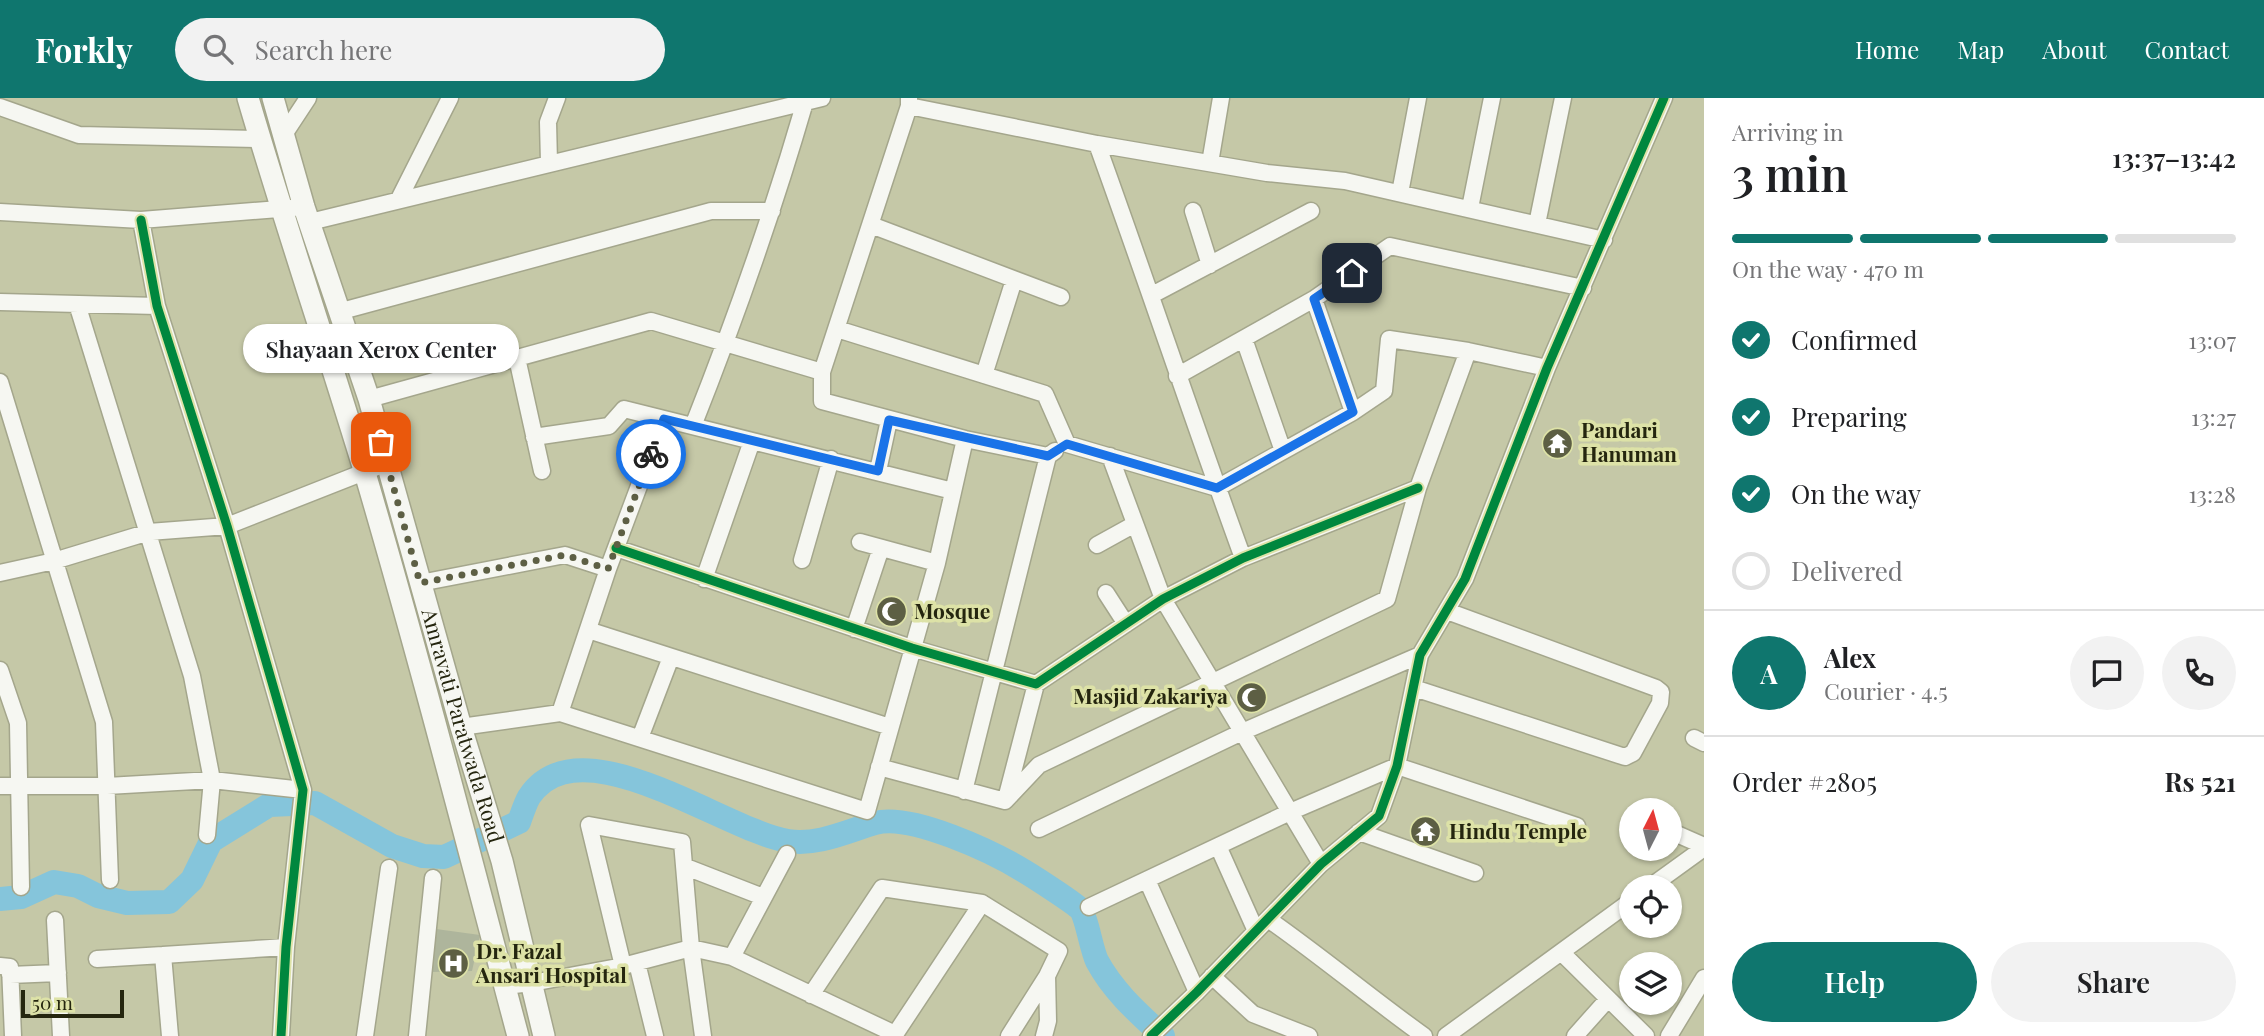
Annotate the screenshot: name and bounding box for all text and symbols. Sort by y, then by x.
search box [175,18,665,81]
text: Forkly [35,27,133,71]
icon: search [199,30,237,68]
text: Search here [255,32,392,67]
text: Home [1855,33,1919,65]
text: Map [1957,33,2004,65]
text: About [2042,33,2106,65]
text: Contact [2144,33,2229,65]
text: Arriving in [1732,116,1844,147]
text: 13:37–13:42 [2112,140,2236,175]
text: 3 min [1732,142,1848,204]
pin [1322,243,1382,303]
text: On the way · 470 m [1732,253,1924,284]
icon: home [1333,254,1371,292]
icon: check [1732,321,1770,359]
text: Confirmed [1791,322,1918,357]
callout: Shayaan Xerox Center [243,323,519,372]
text: 13:07 [2188,324,2236,355]
text: Shayaan Xerox Center [266,333,496,364]
icon: check [1732,398,1770,436]
text: Preparing [1791,399,1907,434]
text: 13:27 [2191,401,2236,432]
pin [351,412,411,472]
place label: Pandari Hanuman [1581,415,1677,467]
courier [616,419,686,489]
icon: bag [362,423,400,461]
temple icon: Pandari Hanuman [1541,426,1575,460]
icon: bike [632,435,670,473]
icon: check [1732,475,1770,513]
text: On the way [1791,476,1921,511]
text: 13:28 [2188,478,2236,509]
text: Delivered [1791,553,1903,588]
mosque icon: Mosque [874,595,908,629]
place label: Mosque [914,596,990,624]
street label: Amravati Paratwada Road [416,604,512,846]
button: chat [2070,636,2144,710]
button: phone [2162,636,2236,710]
text: Alex [1824,640,1876,675]
text: A [1760,656,1778,691]
text: Courier · 4.5 [1824,675,1948,706]
mosque icon: Masjid Zakariya [1234,680,1268,714]
place label: Masjid Zakariya [1073,681,1228,709]
text: Order #2805 [1732,764,1877,799]
text: Rs 521 [2164,764,2236,799]
north arrow [1619,798,1682,861]
map controls [1619,798,1682,1015]
temple icon: Hindu Temple [1409,815,1443,849]
place label: Hindu Temple [1449,816,1587,844]
button: locate [1619,875,1682,938]
place label: Dr. Fazal Ansari Hospital [475,936,627,988]
button: Help [1732,942,1977,1022]
button: Share [1991,942,2236,1022]
hospital icon: Dr. Fazal Ansari Hospital [436,947,470,981]
button: layers [1619,952,1682,1015]
scale bar [21,987,124,1019]
text: 50 m [32,989,73,1015]

